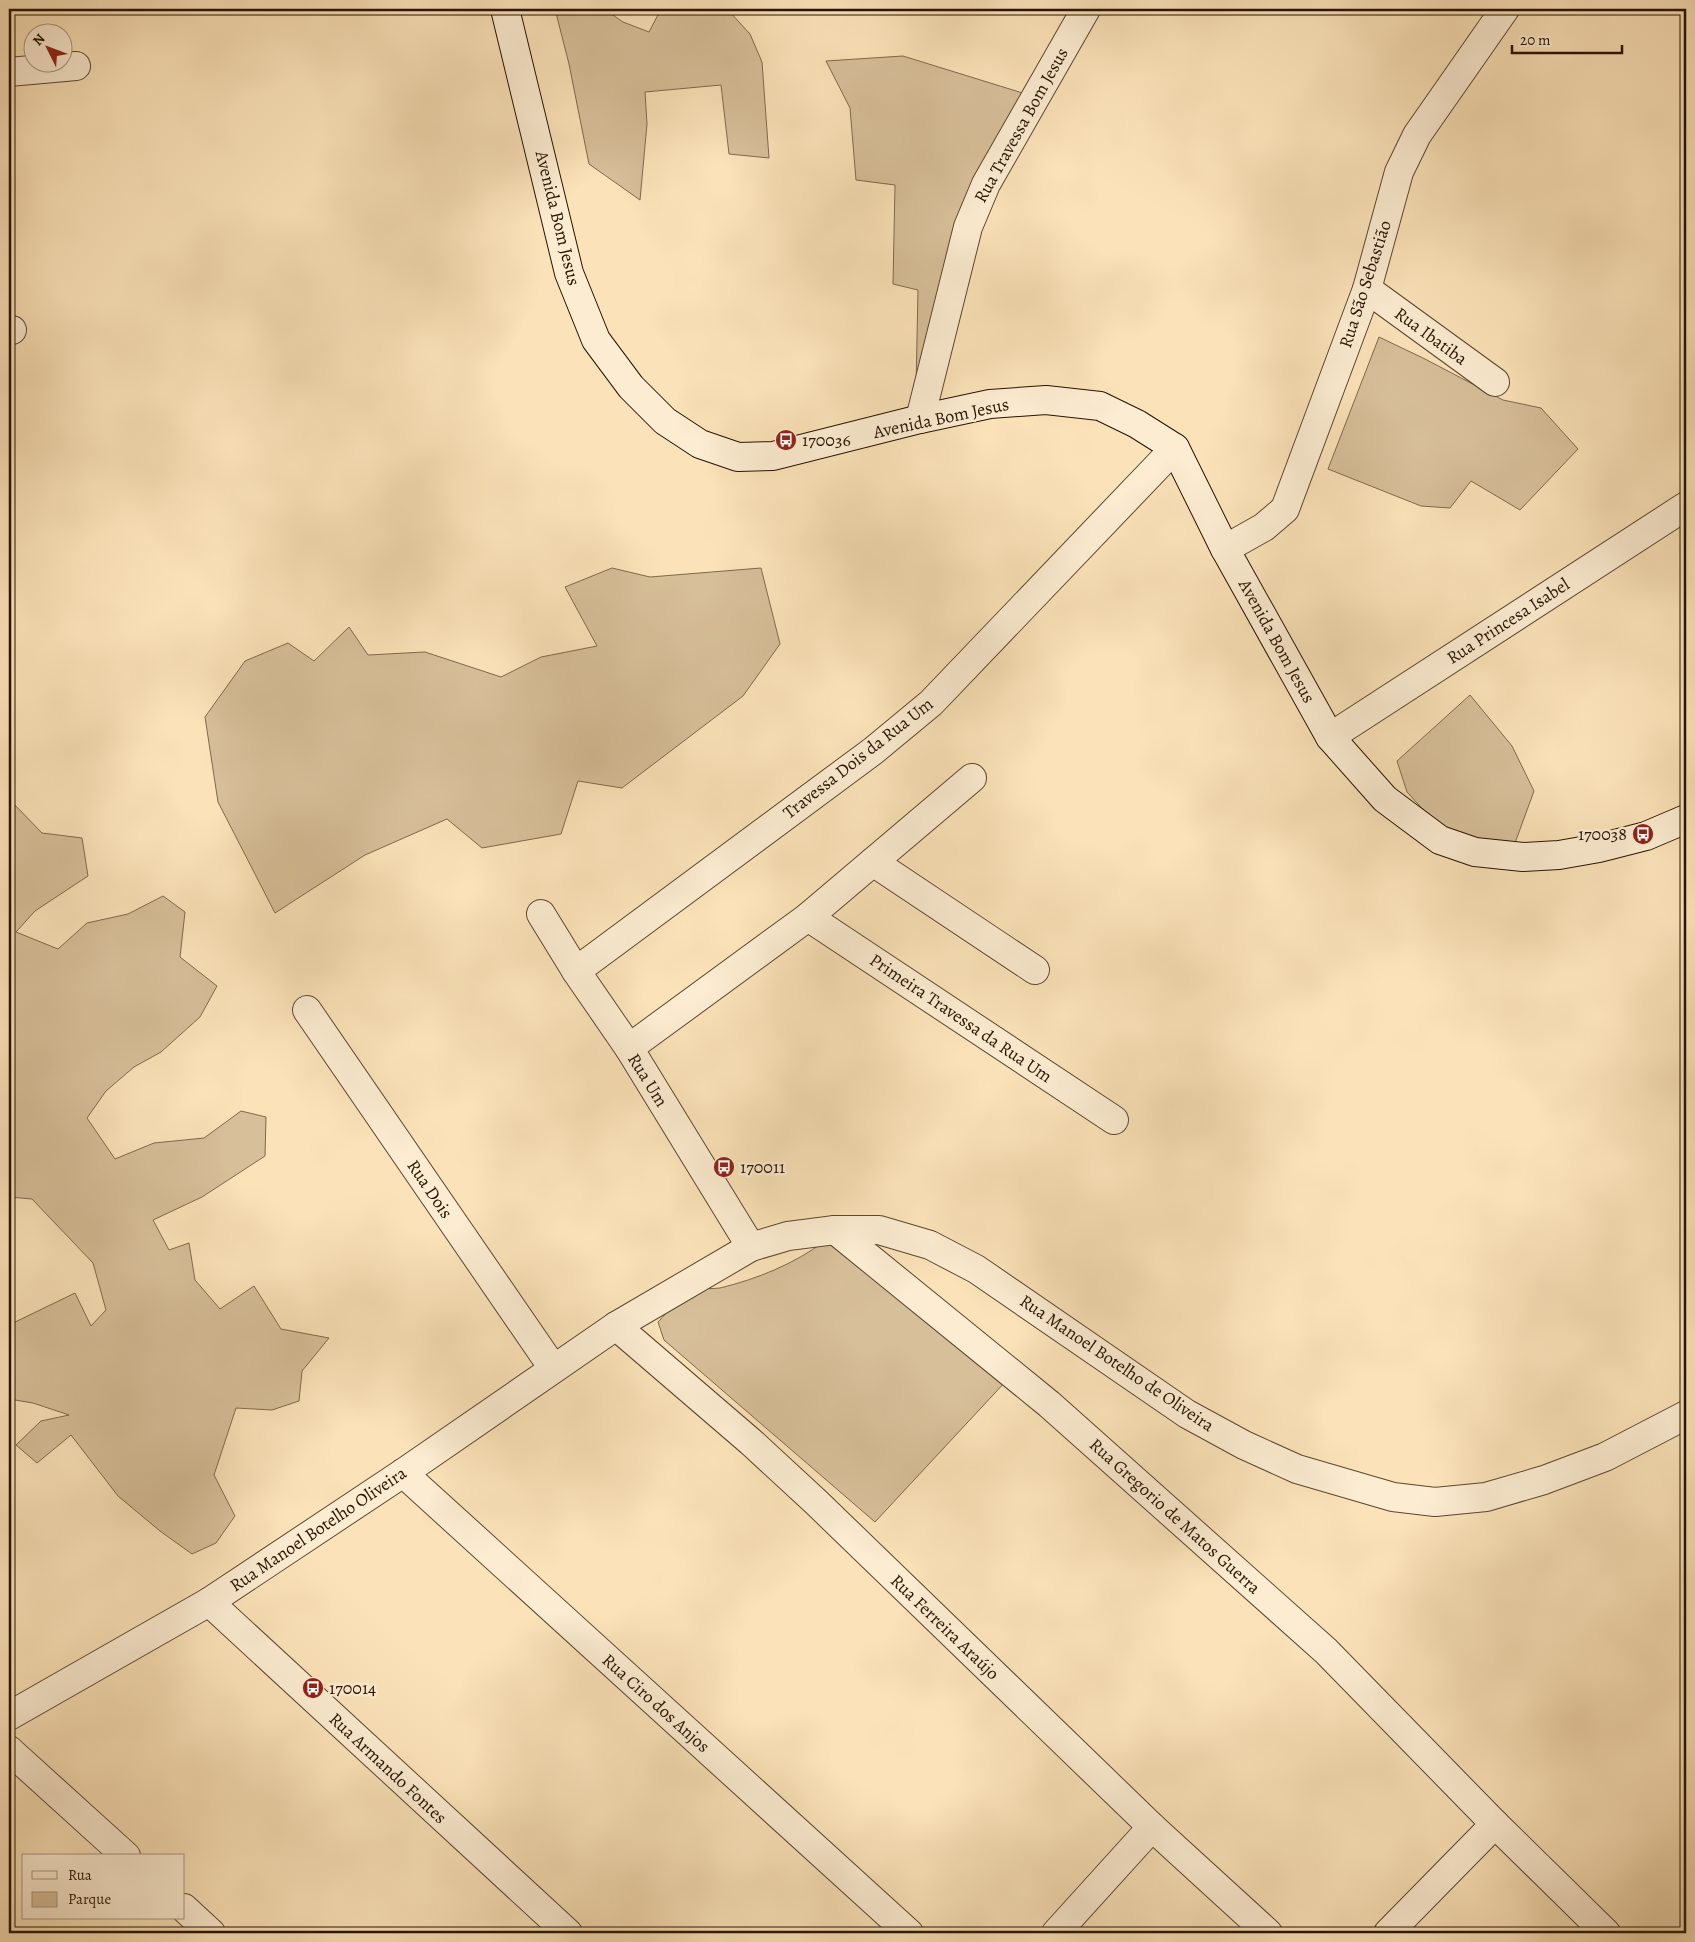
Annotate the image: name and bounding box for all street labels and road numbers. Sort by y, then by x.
street label: Rua Travessa Bom Jesus [968,43,1074,207]
street label: Avenida Bom Jesus [529,147,586,288]
street label: Rua São Sebastião [1333,217,1397,351]
street label: Rua Ibatiba [1390,301,1473,371]
street label: Avenida Bom Jesus [870,392,1011,444]
street label: Rua Princesa Isabel [1442,572,1574,670]
street label: Avenida Bom Jesus [1233,574,1321,707]
street label: Travessa Dois da Rua Um [778,692,938,824]
street label: Primeira Travessa da Rua Um [865,948,1057,1088]
street label: Rua Um [622,1049,674,1111]
street label: Rua Dois [402,1155,458,1223]
street label: Rua Manoel Botelho de Oliveira [1015,1289,1219,1438]
street label: Rua Gregorio de Matos Guerra [1084,1433,1266,1600]
street label: Rua Manoel Botelho Oliveira [225,1460,412,1597]
street label: Rua Ferreira Araújo [885,1569,1005,1685]
street label: Rua Ciro dos Anjos [597,1648,715,1758]
street label: Rua Armando Fontes [324,1707,452,1829]

